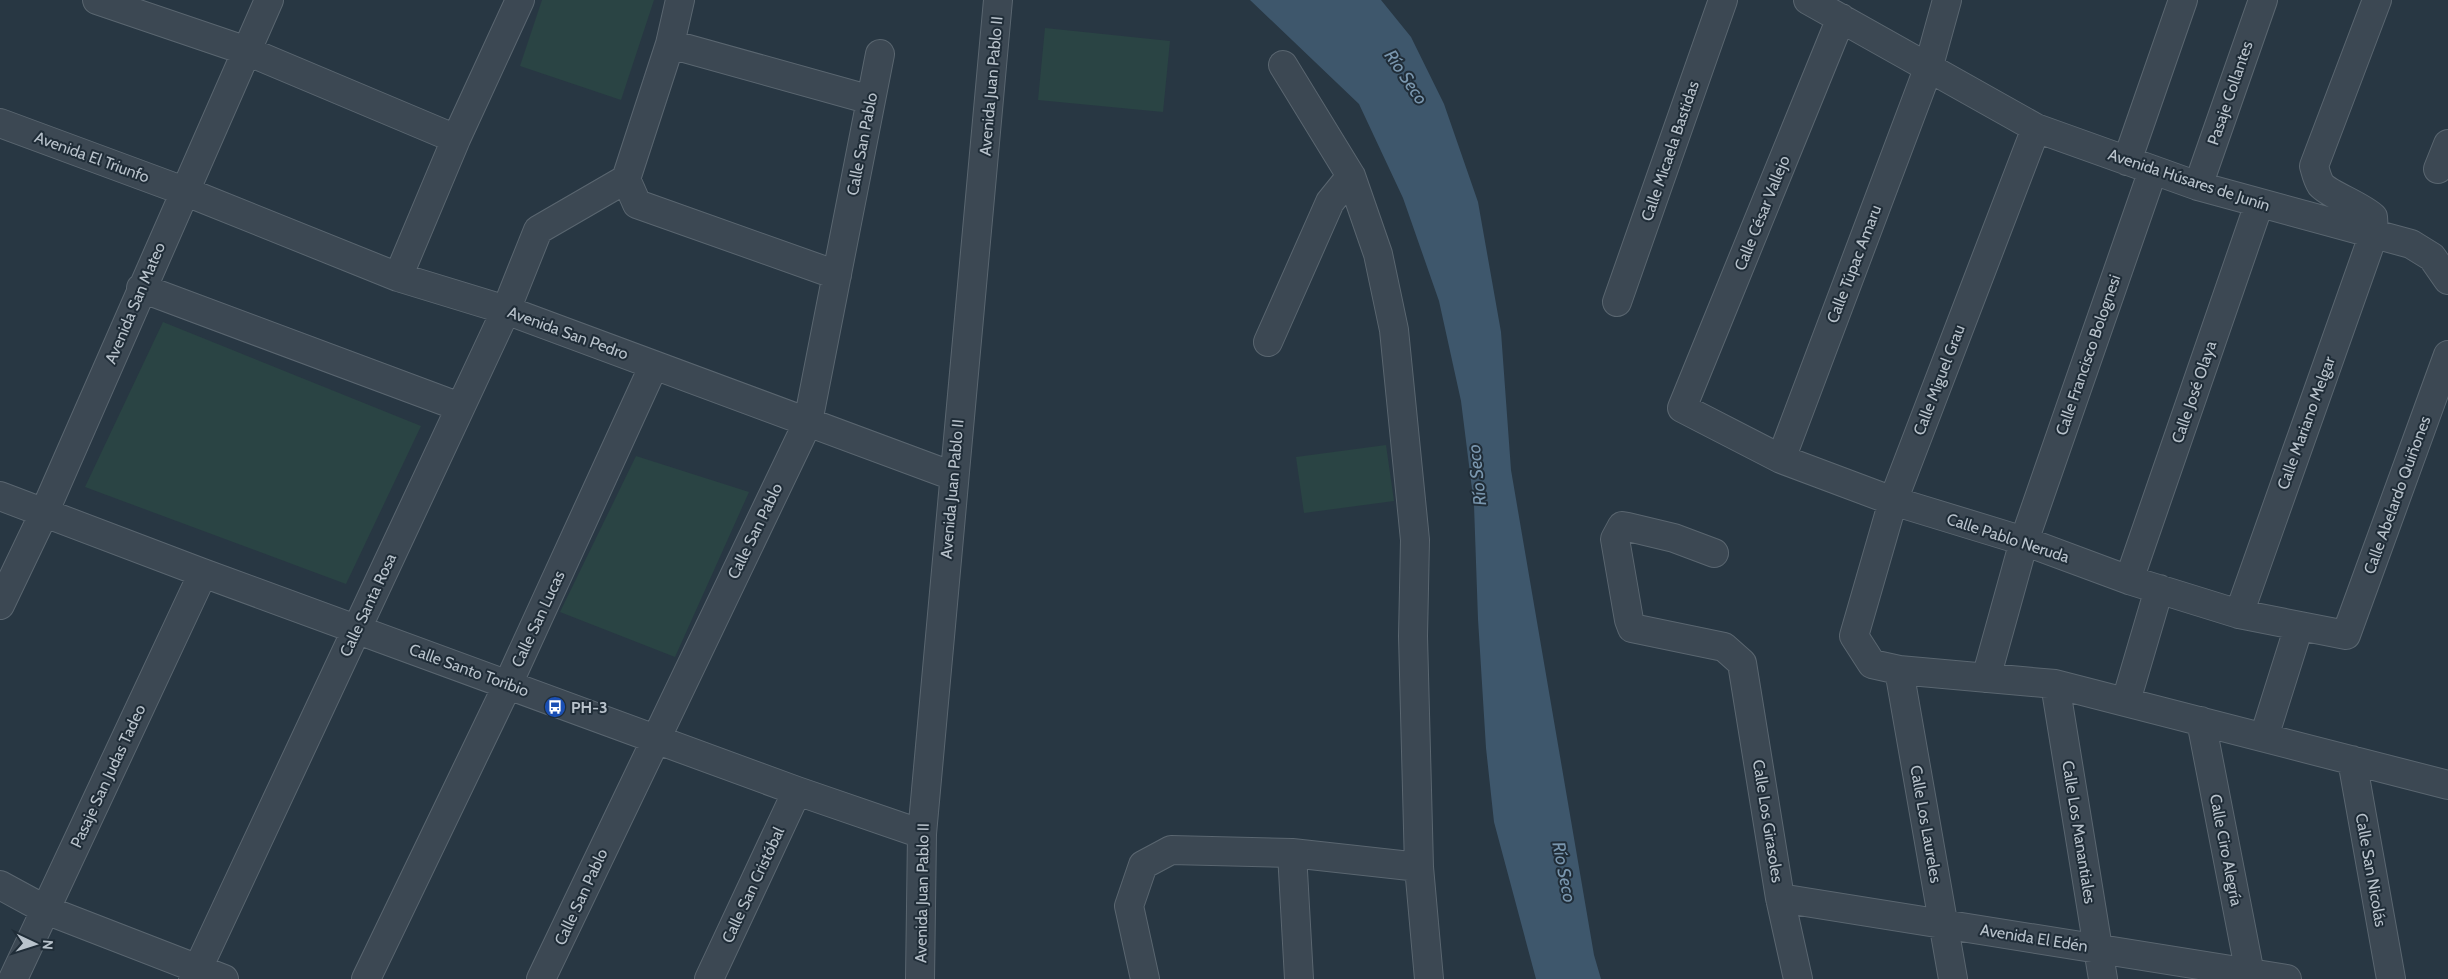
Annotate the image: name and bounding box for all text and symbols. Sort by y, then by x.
street label: Avenida Juan Pablo II [975,15,1007,157]
street label: Pasaje Collantes [2203,38,2257,147]
water label: Río Seco [1380,45,1432,109]
street label: Calle Micaela Bastidas [1637,78,1703,224]
street label: Calle San Pablo [843,91,881,197]
street label: Avenida El Triunfo [32,127,152,187]
street label: Avenida Húsares de Junín [2106,145,2272,215]
street label: Calle César Vallejo [1730,153,1794,273]
street label: Calle Túpac Amaru [1823,202,1885,326]
street label: Avenida San Mateo [101,239,169,367]
street label: Calle Francisco Bolognesi [2052,272,2124,438]
street label: Avenida San Pedro [505,302,631,364]
street label: Calle Miguel Grau [1909,322,1969,438]
street label: Calle José Olaya [2168,338,2220,446]
street label: Calle Mariano Melgar [2273,353,2339,492]
street label: Calle Abelardo Quiñones [2360,413,2435,577]
street label: Avenida Juan Pablo II [936,418,968,560]
water label: Río Seco [1463,443,1491,507]
street label: Calle San Pablo [724,480,786,582]
street label: Calle Pablo Neruda [1944,509,2072,567]
street label: Calle Santa Rosa [336,550,400,660]
street label: Calle San Lucas [507,567,569,670]
street label: Calle Santo Toribio [407,640,532,701]
bus stop icon: PH-3 [543,695,567,719]
place label: PH-3 [571,698,608,717]
street label: Pasaje San Judas Tadeo [66,701,150,851]
street label: Calle Los Girasoles [1749,758,1787,884]
street label: Calle Los Manantiales [2058,759,2100,905]
street label: Calle Los Laureles [1906,764,1946,885]
street label: Calle Ciro Alegría [2206,792,2246,908]
street label: Calle San Nicolás [2352,812,2390,929]
street label: Avenida Juan Pablo II [911,823,933,963]
street label: Calle San Cristóbal [718,824,788,946]
water label: Río Seco [1547,840,1581,904]
street label: Calle San Pablo [550,846,612,948]
north arrow [10,919,60,969]
street label: Avenida El Edén [1979,920,2089,956]
text: N [39,939,57,950]

